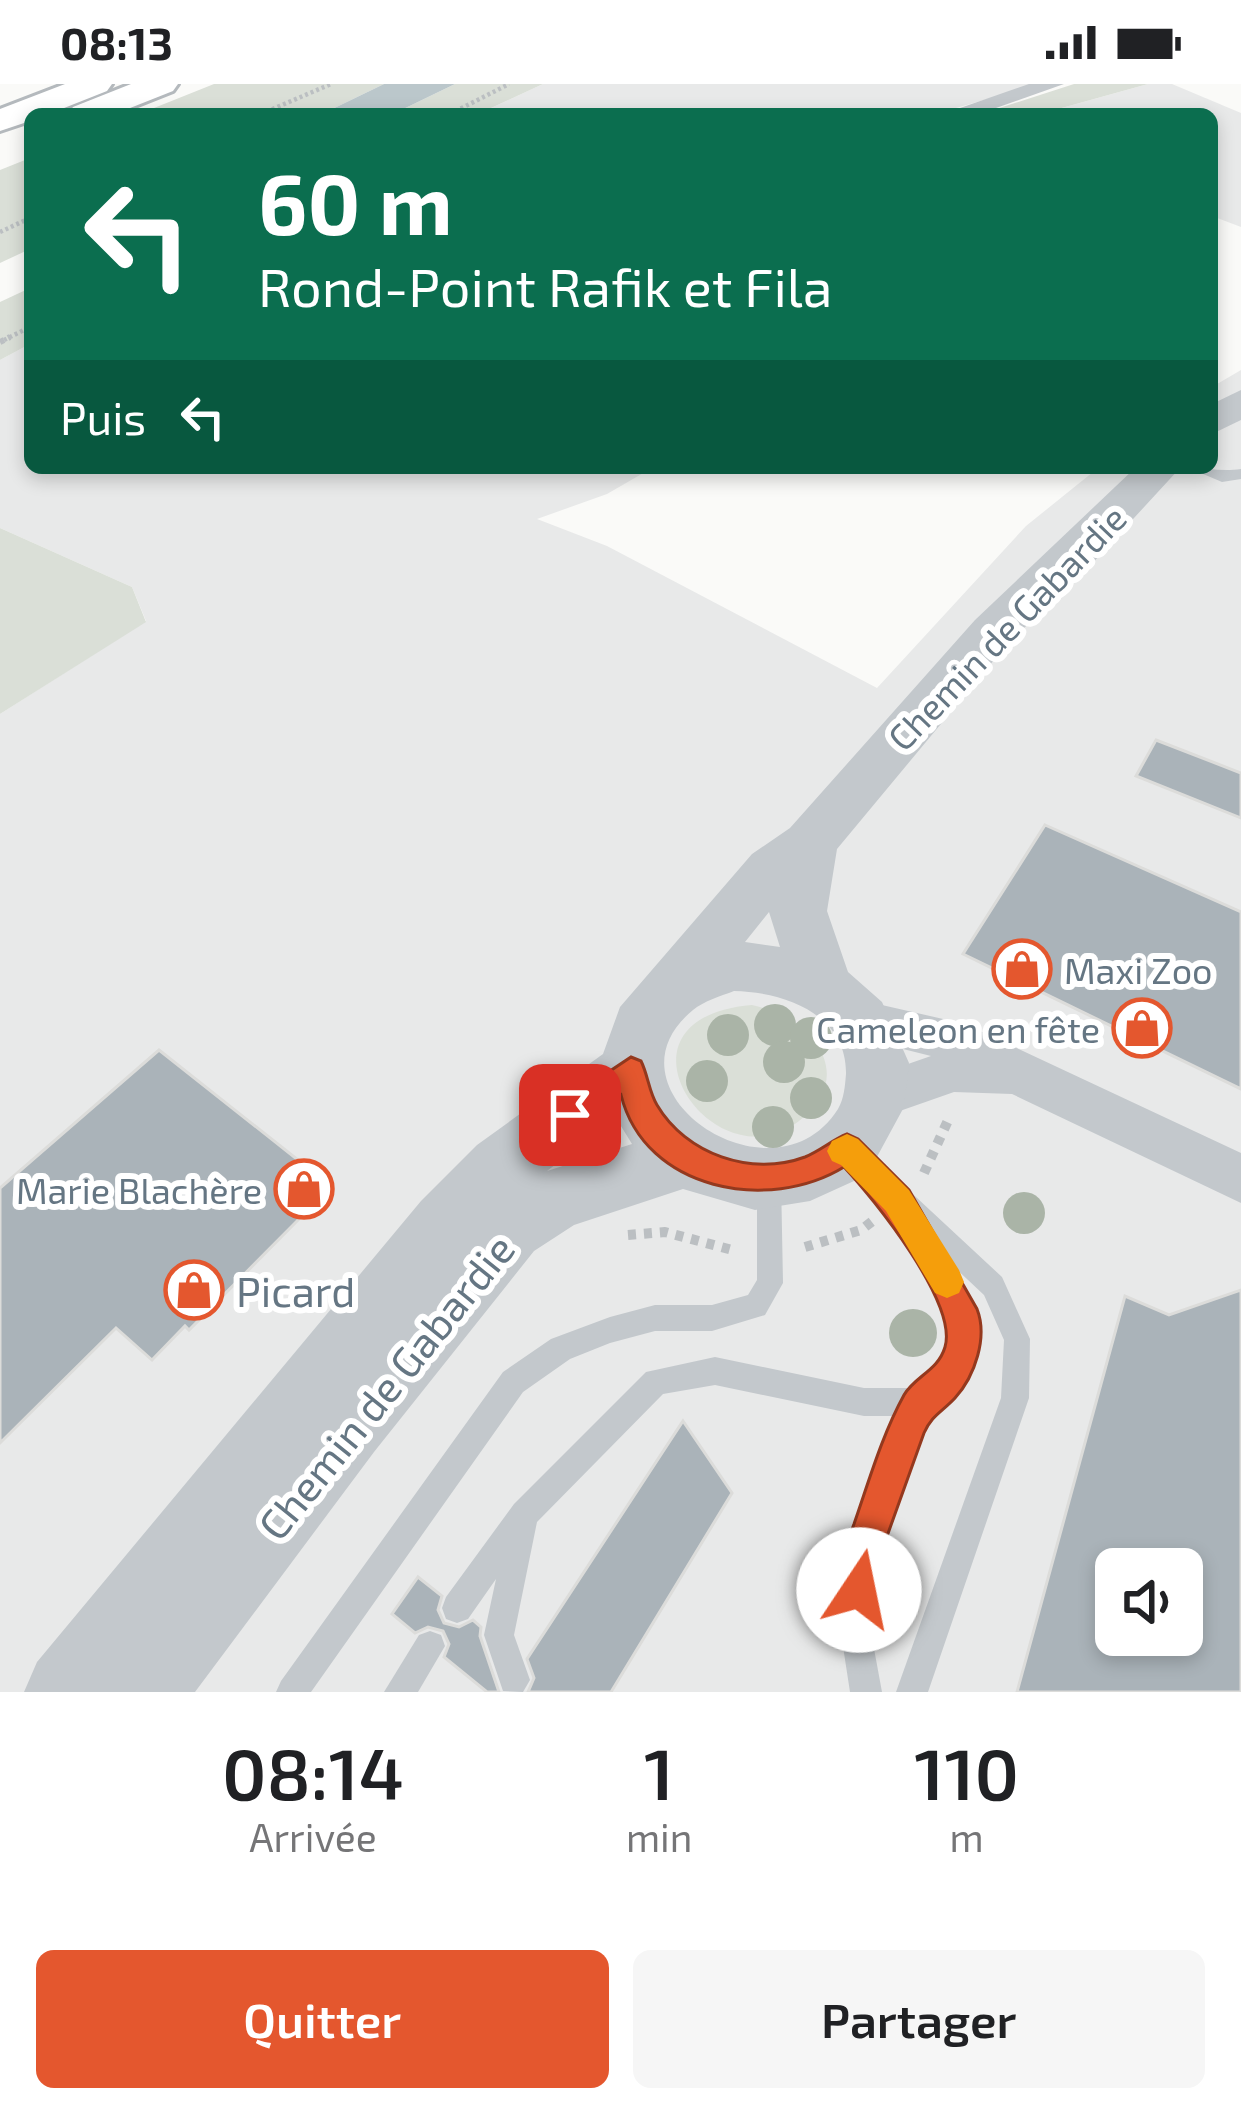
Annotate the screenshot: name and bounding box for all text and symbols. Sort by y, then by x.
text: 08:13 [60,15,173,69]
text: 60 m [258,151,453,252]
icon: left [60,156,216,312]
text: Rond-Point Rafik et Fila [258,253,832,318]
icon: left [170,384,236,450]
text: Puis [60,390,146,444]
street label: Chemin de Gabardie [878,496,1134,758]
shop icon: Maxi Zoo [991,938,1053,1000]
place label: Maxi Zoo [1064,948,1213,991]
shop icon: Cameleon en fête [1111,997,1173,1059]
place label: Cameleon en fête [816,1007,1100,1050]
pin [519,1064,621,1166]
icon: arrive [537,1082,603,1148]
shop icon: Marie Blachère [273,1158,335,1220]
place label: Marie Blachère [16,1168,262,1211]
street label: Chemin de Gabardie [247,1223,523,1549]
shop icon: Picard [163,1259,225,1321]
place label: Picard [236,1265,355,1315]
position arrow [796,1527,922,1653]
map controls [1095,1548,1203,1656]
button: sound [1095,1548,1203,1656]
text: 08:14 [222,1728,404,1814]
text: 1 [644,1728,674,1814]
text: 110 [914,1728,1019,1814]
text: Arrivée [249,1813,377,1860]
text: min [626,1813,692,1860]
text: m [950,1813,984,1860]
button: Quitter [36,1950,609,2088]
button: Partager [633,1950,1205,2088]

